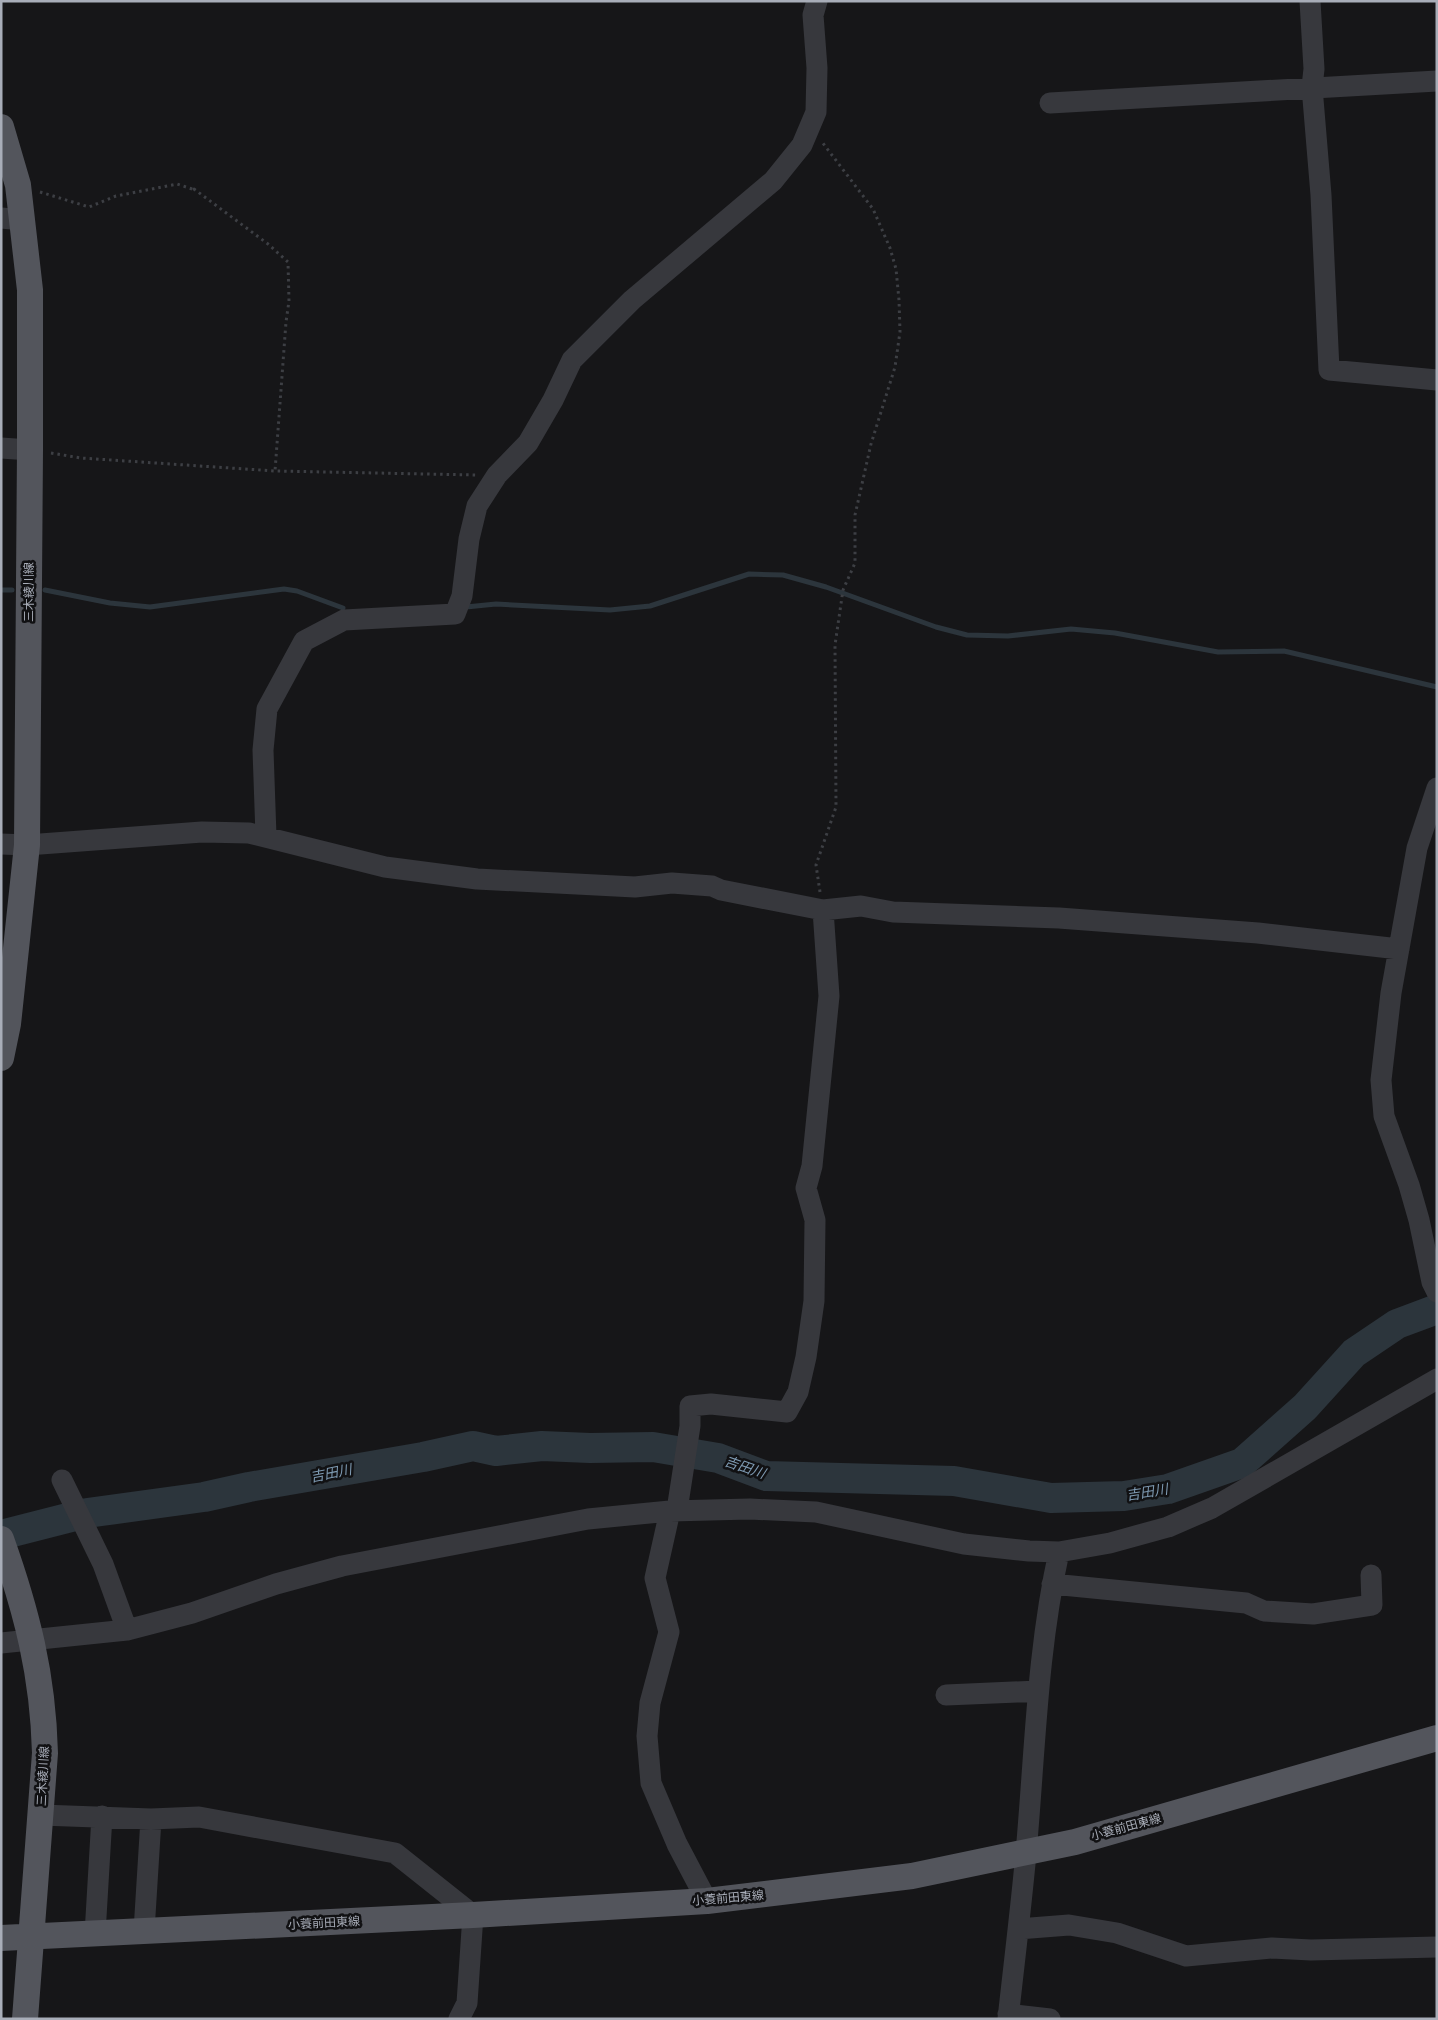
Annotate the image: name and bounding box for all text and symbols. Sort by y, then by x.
street label: 三木綾川線 [22,562,36,622]
water label: 吉田川 [723,1453,769,1482]
water label: 吉田川 [309,1461,355,1485]
water label: 吉田川 [1125,1481,1171,1503]
street label: 三木綾川線 [34,1746,52,1806]
street label: 小蓑前田東線 [1089,1811,1163,1843]
street label: 小蓑前田東線 [692,1888,764,1908]
street label: 小蓑前田東線 [288,1914,360,1932]

